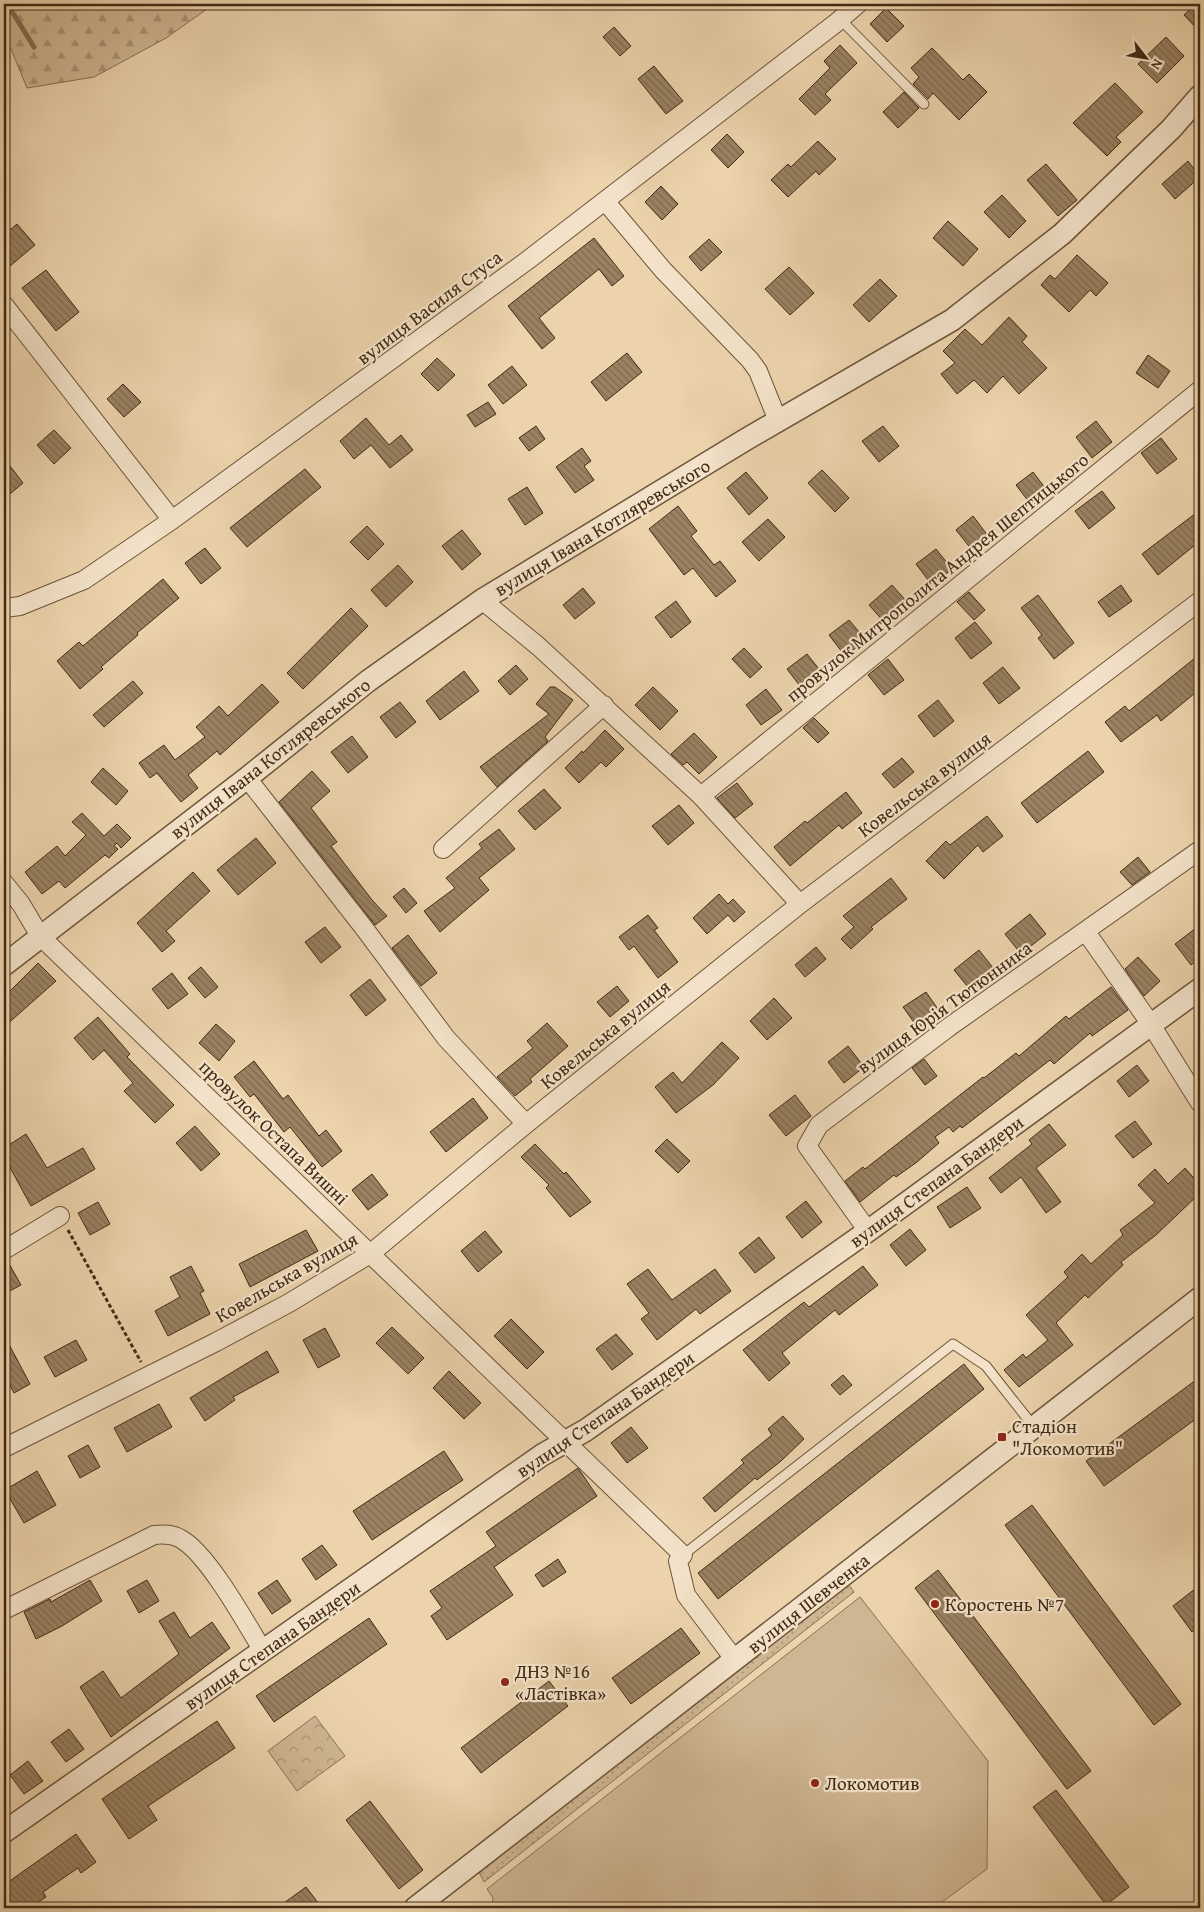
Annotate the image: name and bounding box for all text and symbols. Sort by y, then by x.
north arrow [1122,32,1172,82]
text: N [1146,56,1168,74]
street label: вулиця Василя Стуса [350,243,508,371]
street label: провулок Митрополита Андрея Шептицького [779,446,1095,708]
street label: вулиця Івана Котляревського [489,451,715,603]
street label: вулиця Івана Котляревського [164,671,376,845]
street label: Ковельська вулиця [851,724,997,844]
street label: вулиця Юрія Тютюнника [851,934,1037,1080]
street label: Ковельська вулиця [534,972,677,1095]
street label: провулок Остапа Вишні [193,1053,355,1211]
street label: вулиця Степана Бандери [843,1108,1029,1254]
street label: Ковельська вулиця [209,1225,363,1329]
street label: вулиця Степана Бандери [510,1344,700,1484]
place label: Стадіон "Локомотив" [1012,1412,1123,1462]
marker: Стадіон "Локомотив" [996,1431,1008,1443]
street label: вулиця Шевченка [741,1546,875,1660]
street label: вулиця Степана Бандери [178,1573,366,1717]
place label: Коростень №7 [945,1590,1064,1618]
marker: Коростень №7 [929,1598,941,1610]
place label: ДНЗ №16 «Ластівка» [514,1657,606,1707]
marker: ДНЗ №16 «Ластівка» [499,1676,511,1688]
place label: Локомотив [825,1769,919,1797]
marker: Локомотив [809,1777,821,1789]

